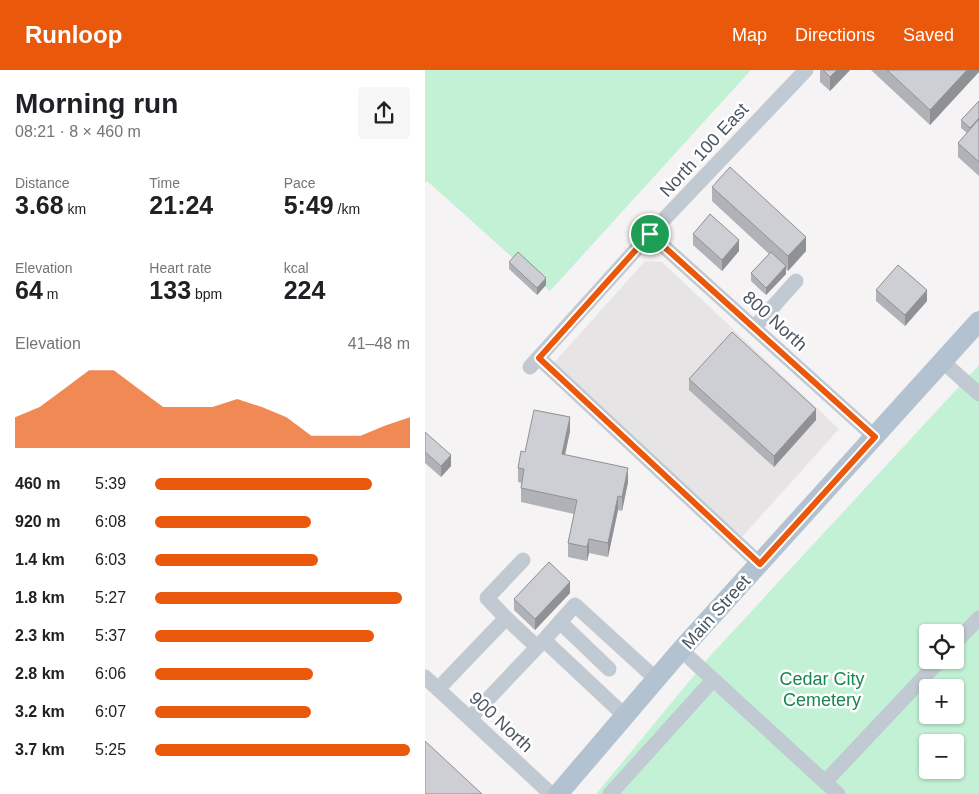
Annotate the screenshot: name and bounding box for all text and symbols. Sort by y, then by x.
text: Runloop [25,21,122,48]
text: Map [732,25,767,45]
text: Directions [795,25,875,45]
text: Saved [903,25,954,45]
button: share [358,87,410,139]
text: Morning run [15,88,178,119]
street label: North 100 East [656,99,752,201]
text: 08:21 · 8 × 460 m [15,123,141,140]
text: Distance [15,175,69,191]
text: Time [149,175,180,191]
text: Pace [284,175,316,191]
text: 3.68 [15,191,64,219]
text: 21:24 [149,191,213,219]
text: 5:49 [284,191,334,219]
text: km [64,201,86,217]
text: /km [334,201,360,217]
pin [629,213,671,255]
icon: arrive [636,220,664,248]
text: Elevation [15,260,73,276]
text: Heart rate [149,260,212,276]
text: kcal [284,260,309,276]
text: 64 [15,276,43,304]
text: 133 [149,276,191,304]
text: 224 [284,276,325,304]
text: m [43,286,58,302]
text: bpm [191,286,222,302]
street label: 800 North [739,287,811,355]
text: Elevation [15,335,81,352]
text: 41–48 m [348,335,410,352]
text: 460 m [15,475,60,492]
text: 5:39 [95,475,126,492]
text: 920 m [15,513,60,530]
text: 6:08 [95,513,126,530]
text: 1.4 km [15,551,65,568]
text: 6:03 [95,551,126,568]
street label: Main Street [678,571,754,653]
text: 1.8 km [15,589,65,606]
text: 5:27 [95,589,126,606]
map controls [919,624,964,779]
button: locate [919,624,964,669]
text: 2.3 km [15,627,65,644]
text: 5:37 [95,627,126,644]
text: 2.8 km [15,665,65,682]
text: 6:06 [95,665,126,682]
park label: Cedar City Cemetery [779,669,865,710]
button: + [919,679,964,724]
street label: 900 North [465,688,537,756]
text: 3.2 km [15,703,65,720]
text: 6:07 [95,703,126,720]
button: − [919,734,964,779]
text: 3.7 km [15,741,65,758]
text: 5:25 [95,741,126,758]

